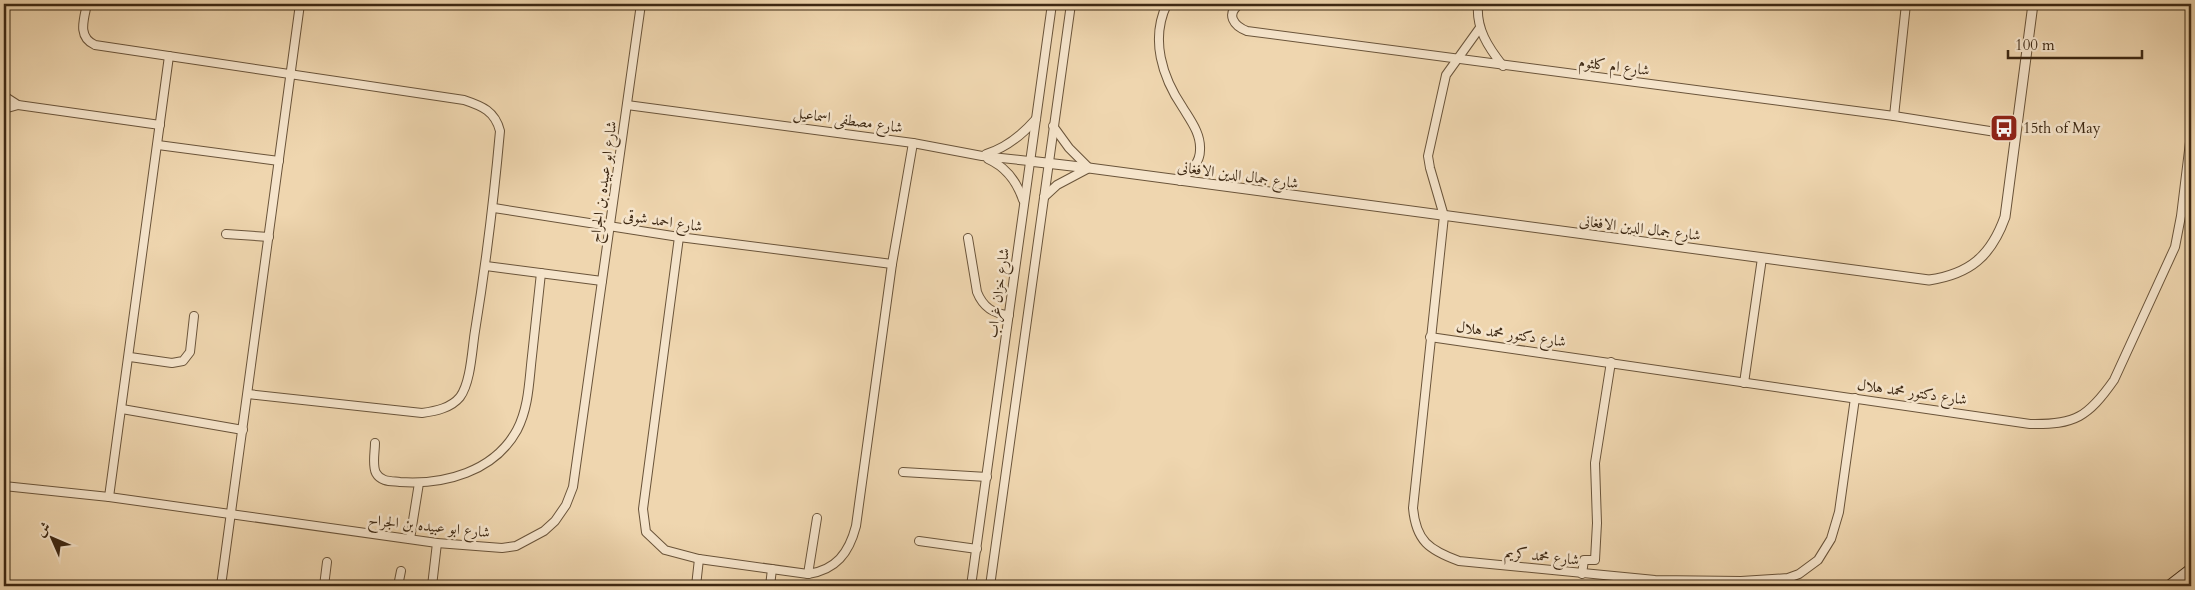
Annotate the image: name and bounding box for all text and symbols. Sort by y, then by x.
scale bar [2008,28,2141,60]
text: 100 m [2015,35,2055,55]
street label: شارع ام كلثوم [1577,52,1651,83]
street label: شارع مصطفى اسماعيل [792,102,904,141]
bus stop icon: 15th of May [1989,113,2019,143]
place label: 15th of May [2023,118,2101,138]
street label: شارع ابو عبيده بن الجراح [585,120,624,245]
street label: شارع جمال الدين الافغانى [1176,157,1300,196]
street label: شارع احمد شوقى [622,206,704,239]
street label: شارع جمال الدين الافغانى [1578,211,1702,248]
street label: شارع خزان غراب [982,247,1017,340]
street label: شارع دكتور محمد هلال [1454,316,1567,355]
street label: شارع دكتور محمد هلال [1855,374,1968,413]
street label: شارع ابو عبيده بن الجراح [367,510,491,545]
north arrow [28,512,78,562]
text: ش [32,517,55,541]
street label: شارع محمد كريم [1503,542,1580,573]

